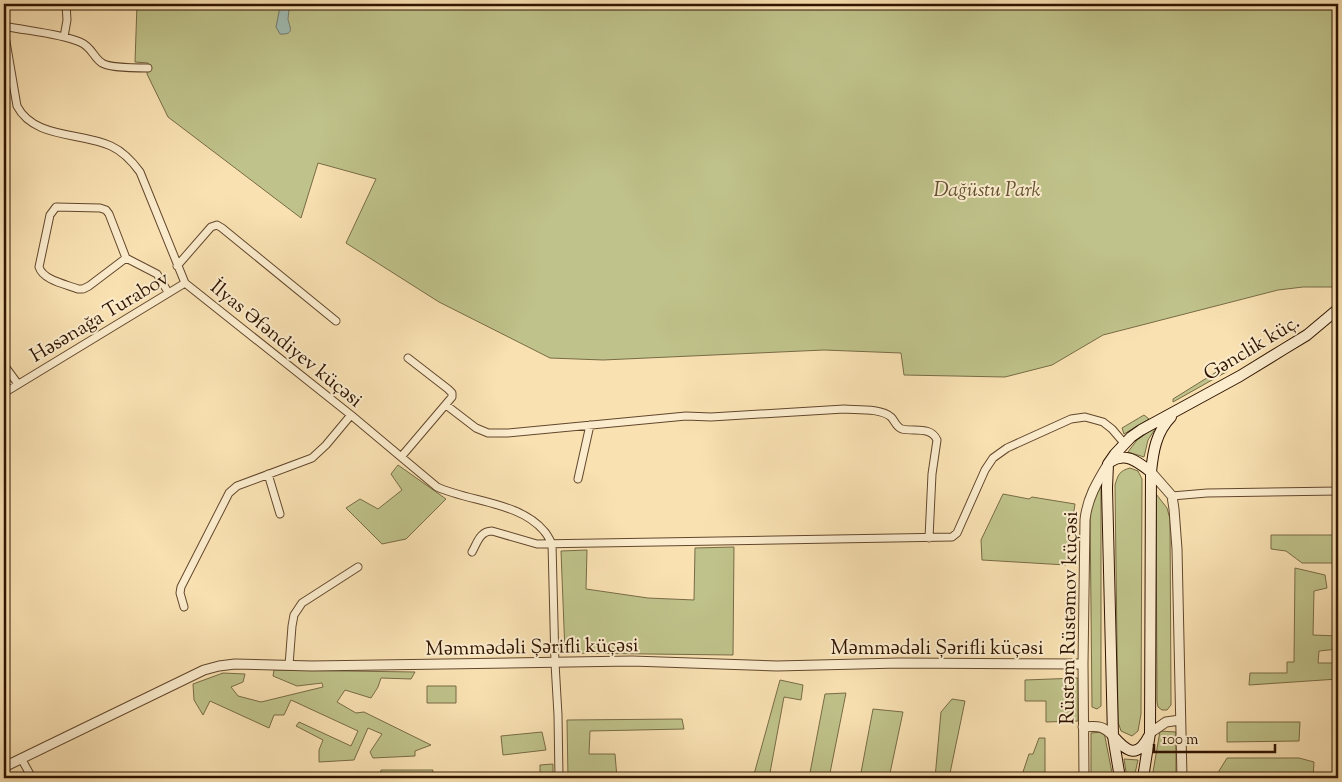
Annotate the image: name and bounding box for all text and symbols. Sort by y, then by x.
park label: Dağüstu Park [933,177,1041,206]
street label: Həsənağa Turabov [25,265,176,371]
street label: İlyas Əfəndiyev küçəsi [203,274,368,416]
street label: Gənclik küç. [1199,309,1306,389]
street label: Rüstəm Rüstəmov küçəsi [1054,511,1087,725]
street label: Məmmədəli Şərifli küçəsi [425,632,639,665]
street label: Məmmədəli Şərifli küçəsi [830,635,1044,664]
scale bar [1154,722,1276,754]
text: 100 m [1162,730,1199,751]

